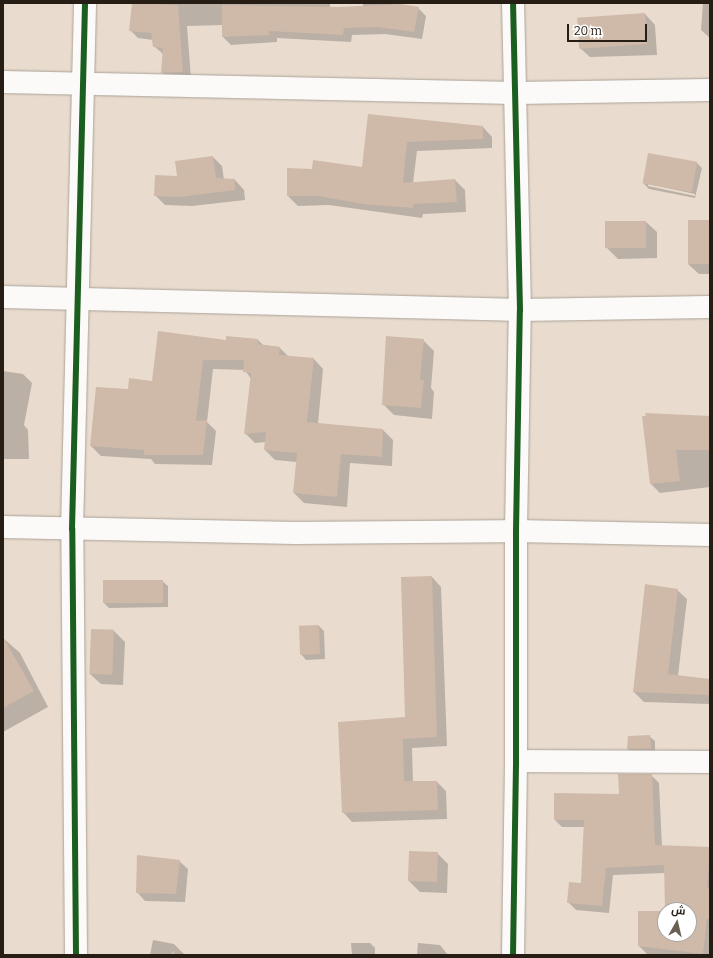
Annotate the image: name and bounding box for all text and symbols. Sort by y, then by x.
scale bar [569,16,649,42]
text: 20 m [574,24,602,38]
north arrow [657,902,697,942]
text: ش [671,903,686,918]

